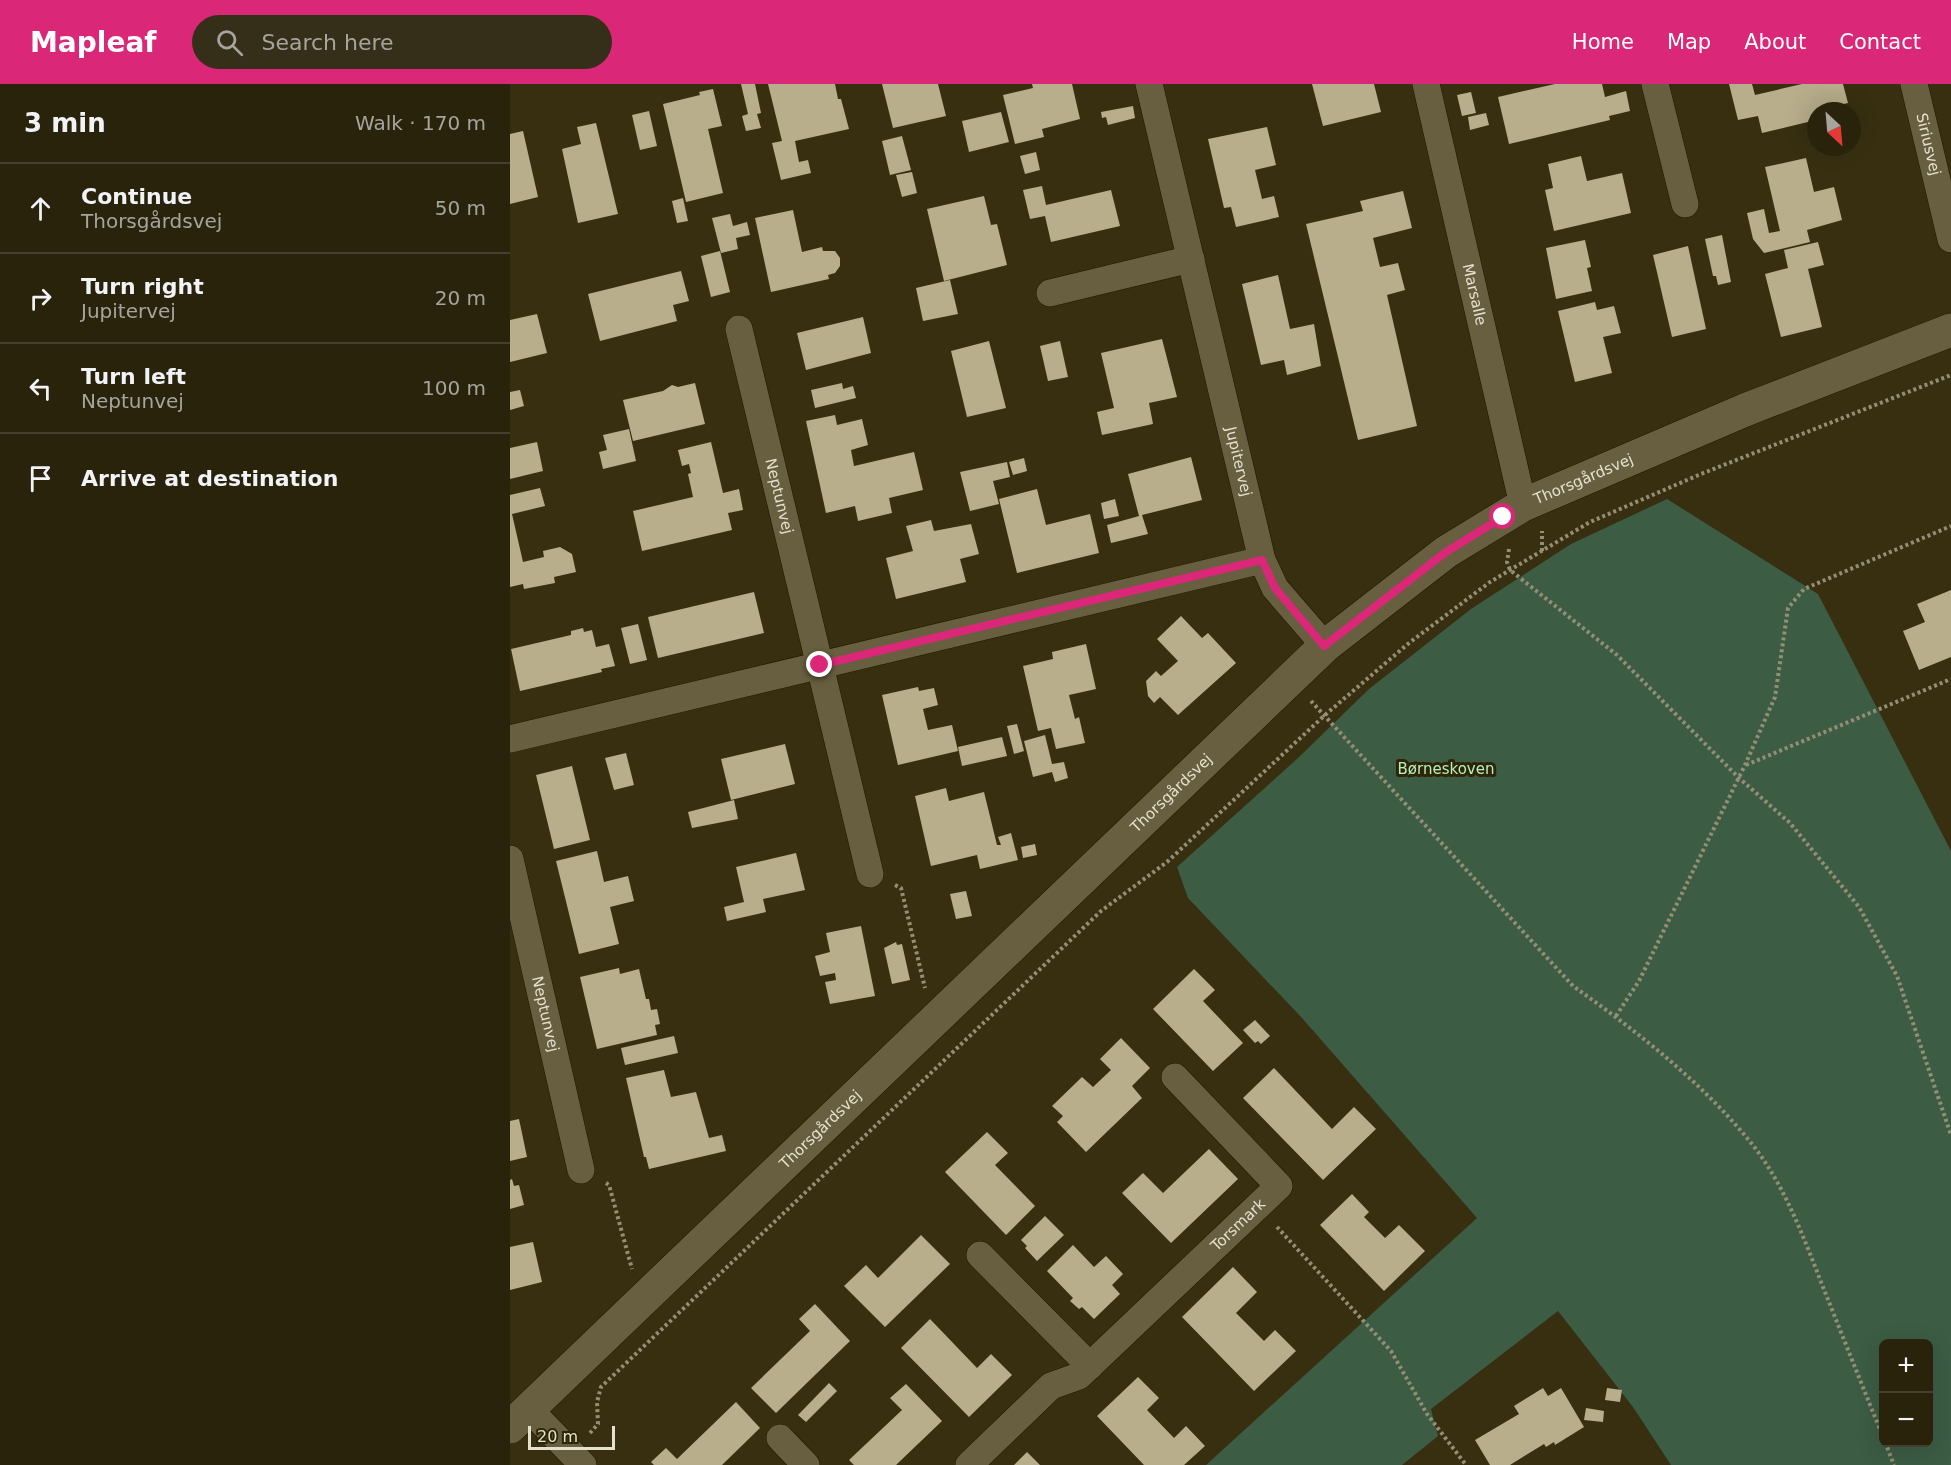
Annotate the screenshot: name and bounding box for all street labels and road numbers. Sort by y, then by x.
street label: Siriusvej [1912,111,1945,177]
street label: Marsalle [1459,262,1490,327]
street label: Jupitervej [1221,424,1256,498]
street label: Thorsgårdsvej [1530,450,1636,509]
street label: Neptunvej [761,457,797,536]
street label: Thorsgårdsvej [1126,750,1216,837]
street label: Neptunvej [528,974,563,1054]
street label: Thorsgårdsvej [775,1086,865,1173]
street label: Torsmark [1206,1195,1269,1256]

